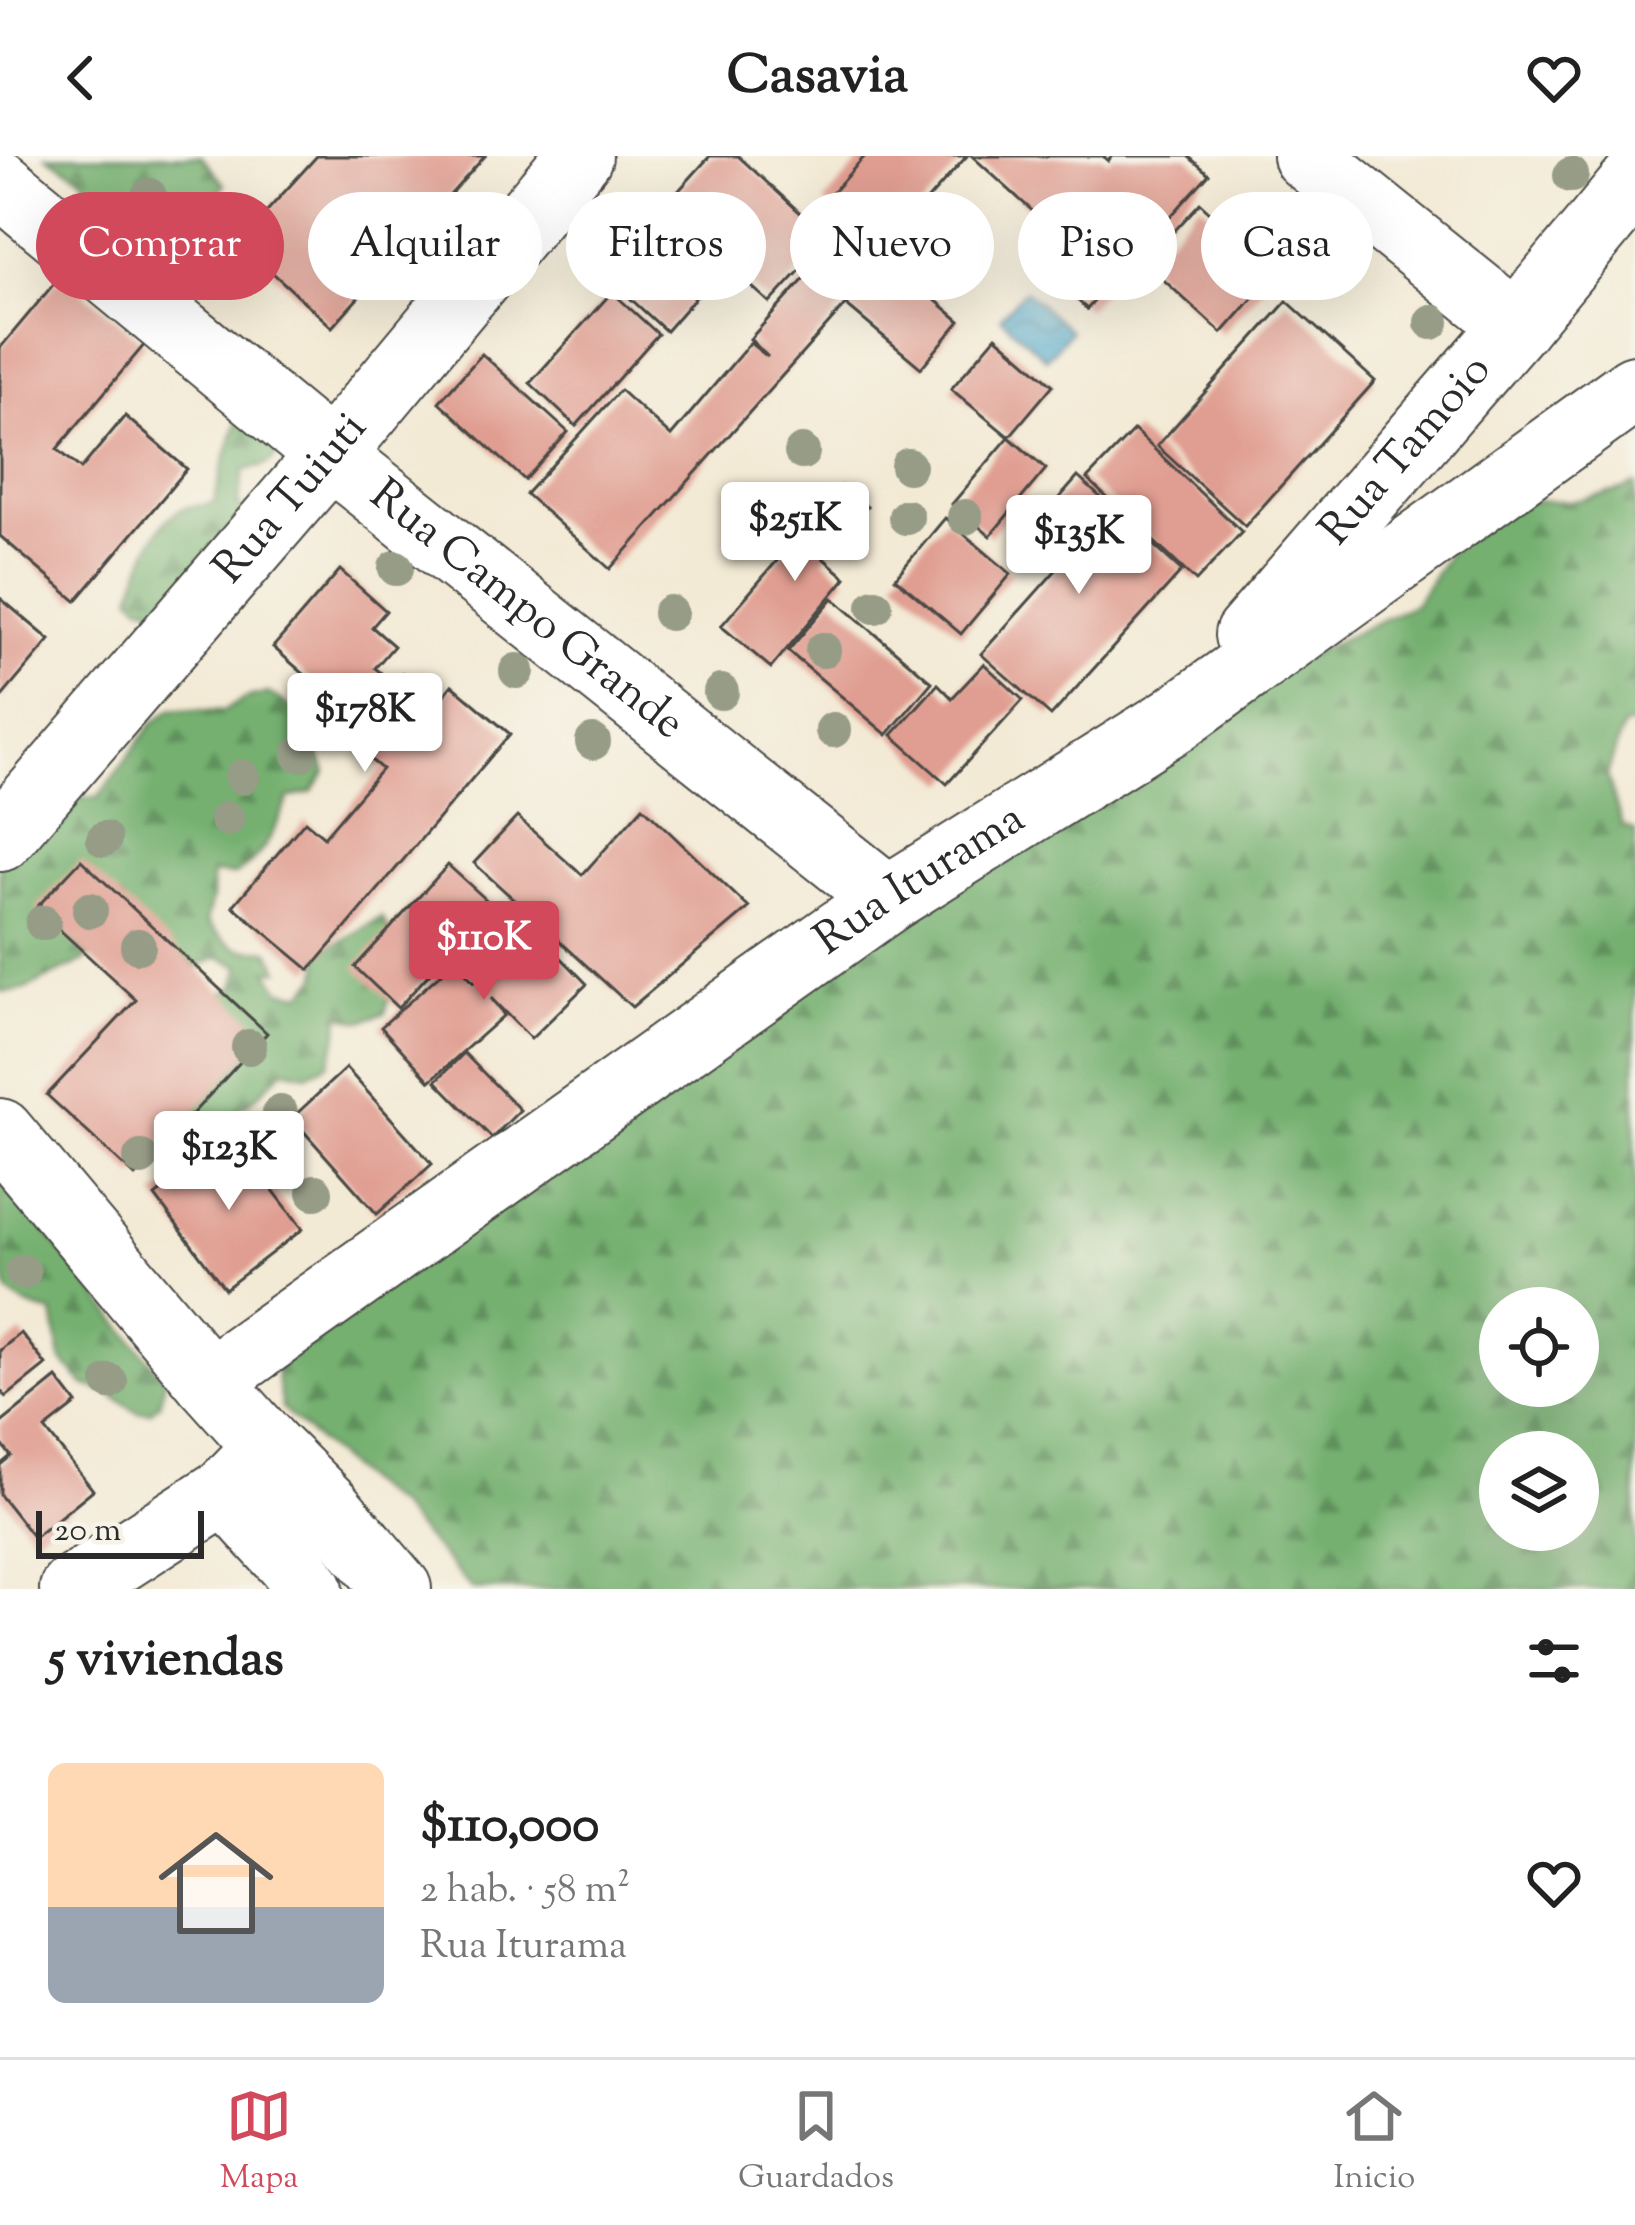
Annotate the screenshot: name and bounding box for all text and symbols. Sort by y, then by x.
text: Casavia [727,39,908,117]
icon: back [48,45,114,111]
icon: heart [1521,45,1587,111]
chip: Comprar [36,192,284,300]
chip: Alquilar [308,192,542,300]
chip: Filtros [566,192,766,300]
chip: Nuevo [790,192,994,300]
chip: Piso [1018,192,1177,300]
chip: Casa [1201,192,1373,300]
street label: Rua Tamoio [1306,341,1508,561]
street label: Rua Tuiuti [199,399,384,599]
street label: Rua Campo Grande [355,465,697,757]
pin: $251K [711,482,879,584]
text: $251K [748,493,842,549]
pin: $135K [995,495,1163,597]
text: $135K [1033,506,1125,562]
pin: $178K [281,673,449,775]
text: $178K [314,684,416,740]
street label: Rua Iturama [802,788,1038,973]
pin: $110K [400,901,568,1003]
text: $110K [436,912,532,968]
pin: $123K [145,1111,313,1213]
text: $123K [181,1122,277,1178]
map controls [1479,1287,1599,1551]
button: locate [1479,1287,1599,1407]
button: layers [1479,1431,1599,1551]
scale bar [36,1505,204,1558]
text: 20 m [54,1508,121,1556]
text: 5 viviendas [48,1625,284,1698]
icon: filters [1521,1628,1587,1694]
text: $110,000 [420,1791,599,1864]
icon: home [144,1811,288,1955]
icon: heart [1521,1850,1587,1916]
text: 2 hab. · 58 m² [420,1864,630,1920]
text: Rua Iturama [420,1920,627,1976]
tab: Mapa [220,2083,299,2203]
tab: Guardados [738,2083,894,2203]
tab: Inicio [1333,2083,1415,2203]

